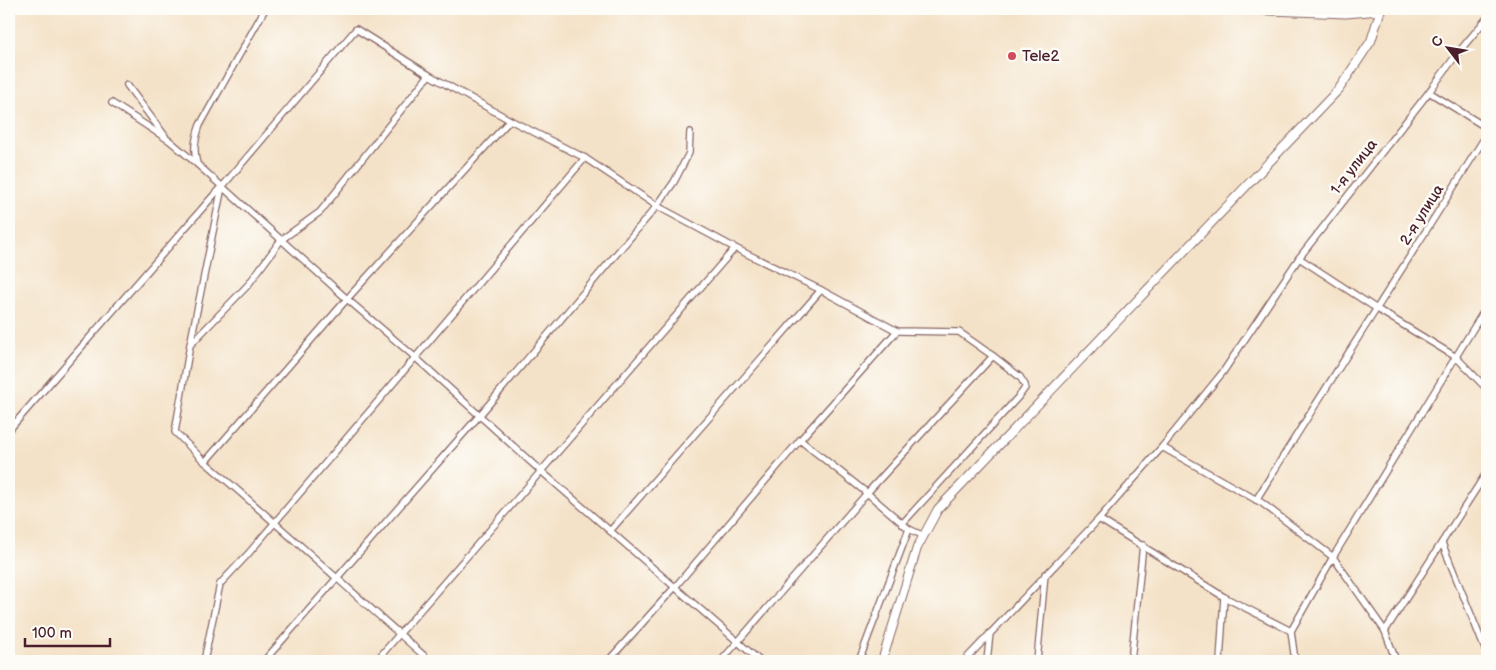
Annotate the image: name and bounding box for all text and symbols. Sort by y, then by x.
north arrow [1424,22,1474,72]
text: С [1427,33,1447,50]
place label: Tele2 [1022,47,1059,66]
marker: Tele2 [1006,50,1018,62]
street label: 1-я улица [1326,135,1382,199]
street label: 2-я улица [1396,181,1448,249]
scale bar [25,615,110,647]
text: 100 m [32,624,72,643]

